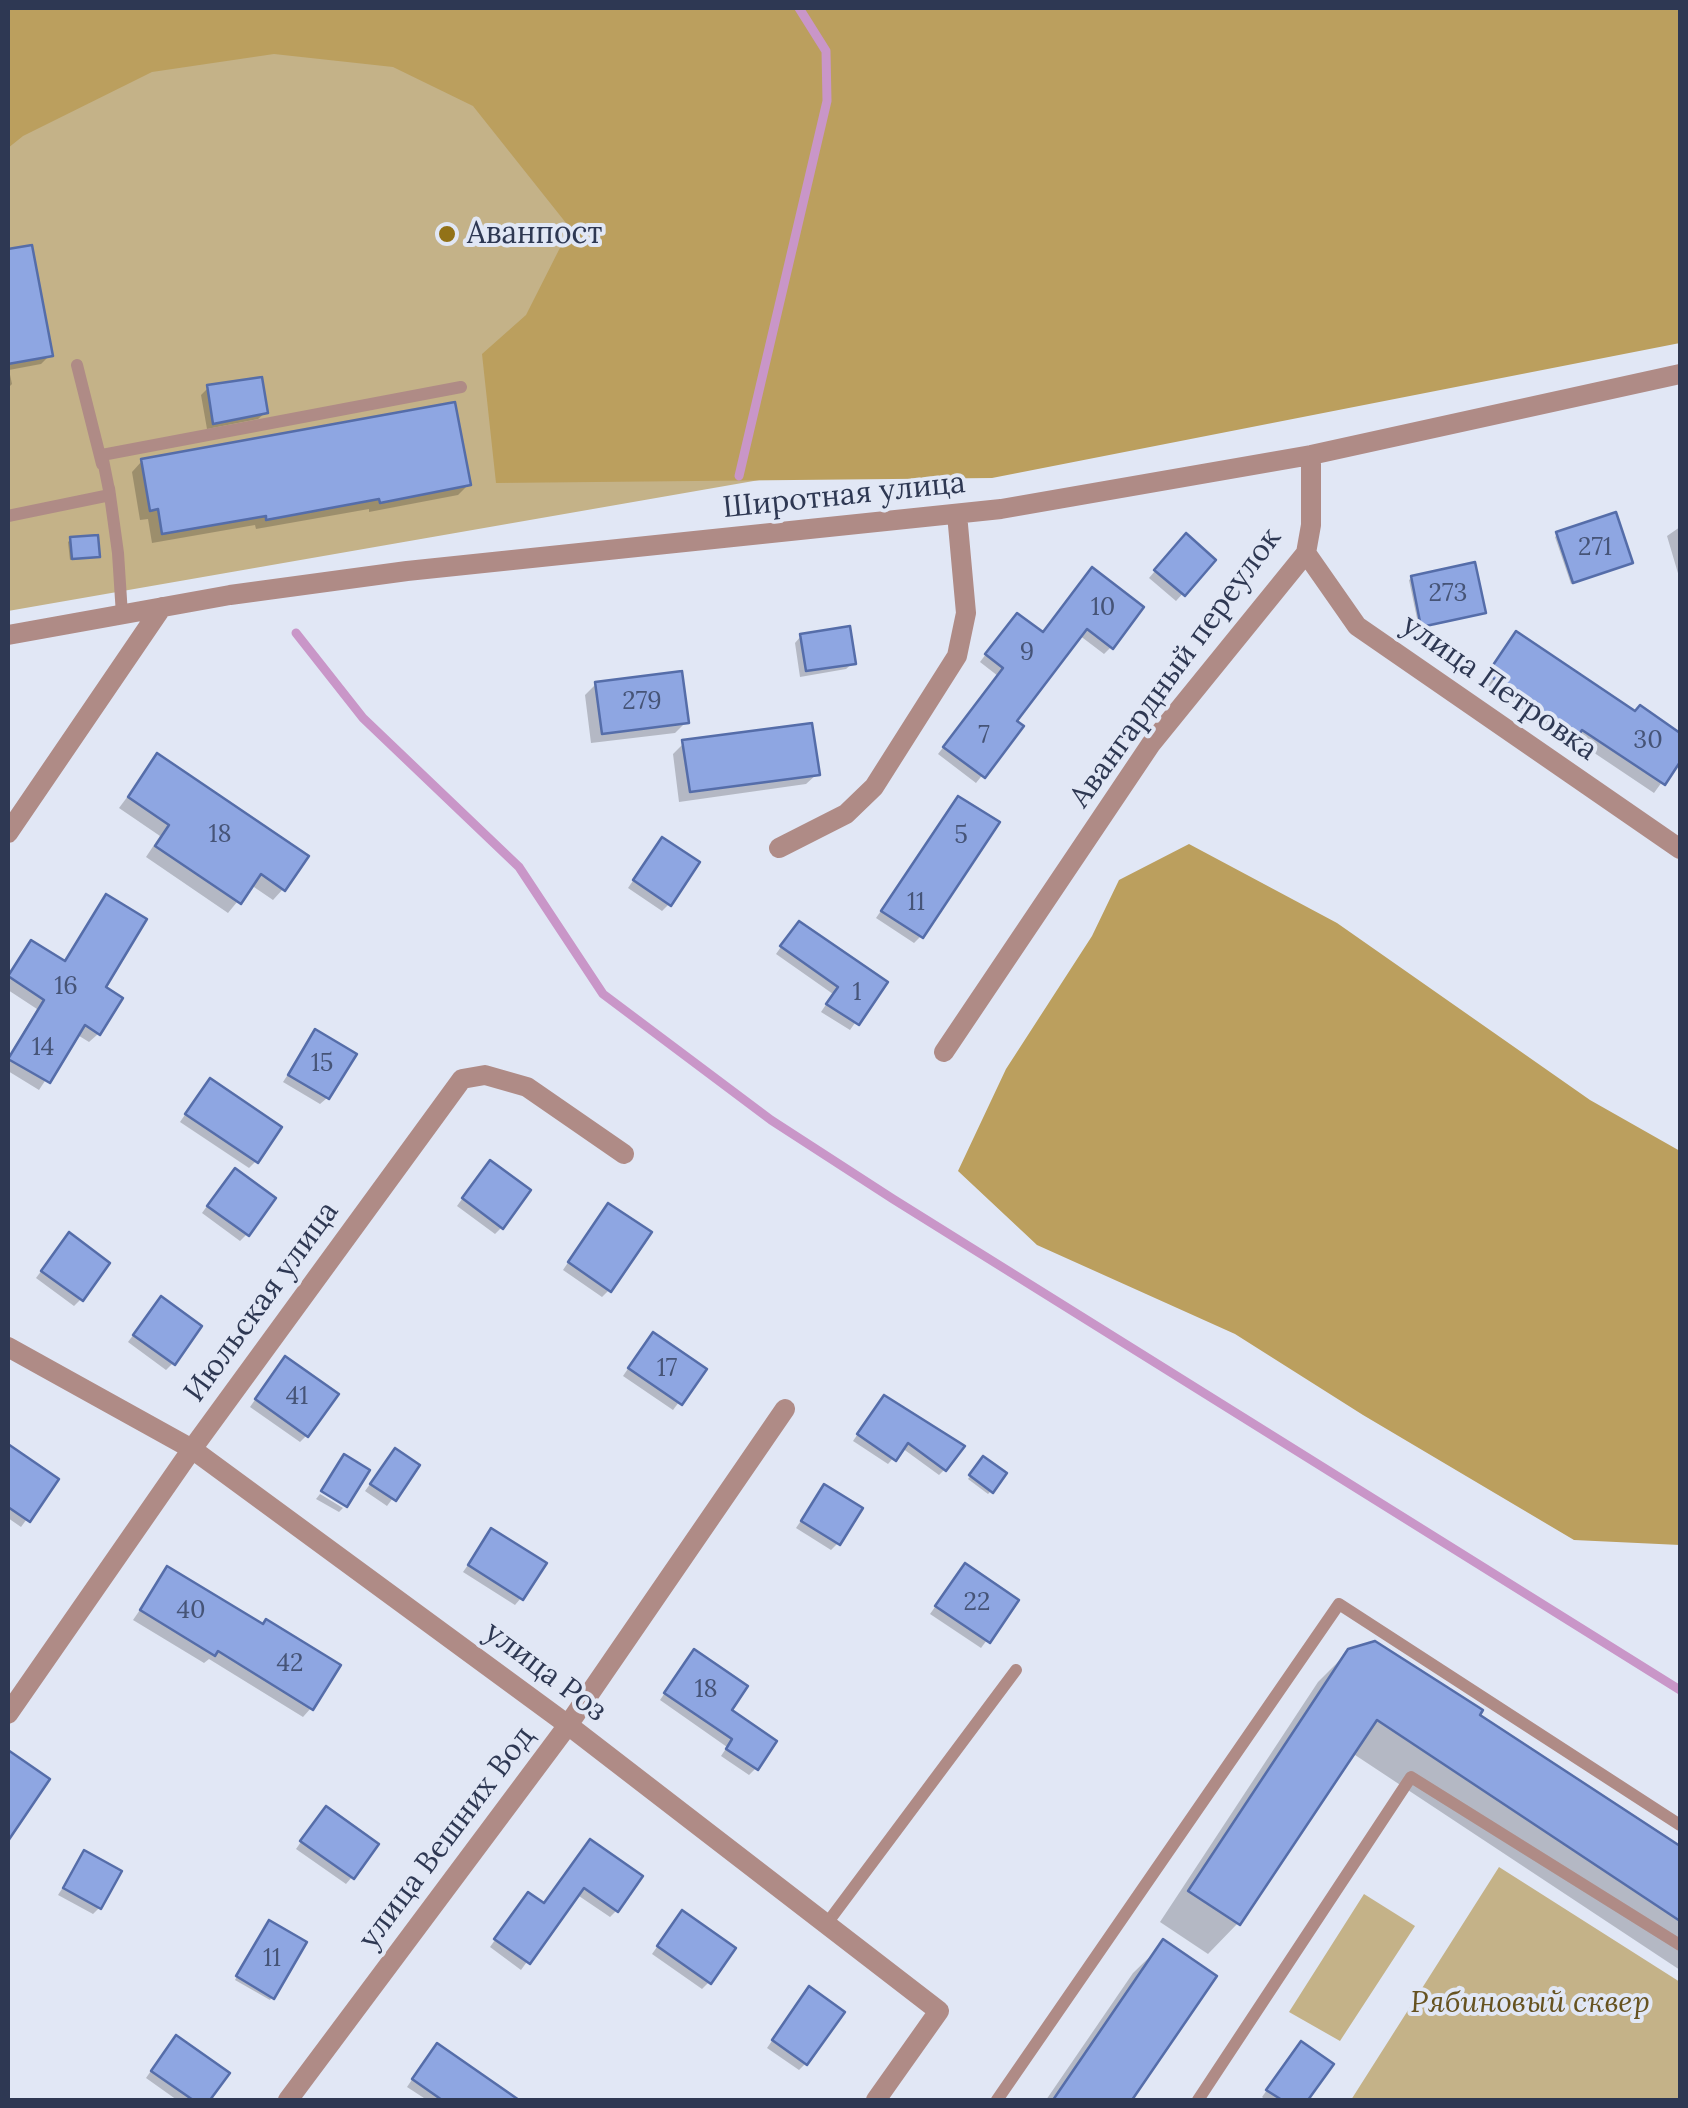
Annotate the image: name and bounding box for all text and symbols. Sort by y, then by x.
place label: Аванпост [467,216,602,252]
marker: Аванпост [436,223,458,245]
street label: Широтная улица [721,465,967,527]
street label: Авангардный переулок [1063,521,1289,815]
house number: 271 [1578,533,1612,563]
house number: 273 [1429,579,1467,609]
house number: 10 [1091,593,1115,623]
street label: улица Петровка [1394,607,1604,769]
house number: 9 [1020,638,1034,668]
house number: 279 [622,687,662,717]
house number: 7 [978,721,990,751]
house number: 30 [1633,726,1663,756]
house number: 18 [208,820,232,850]
house number: 5 [954,821,968,851]
house number: 11 [907,888,925,918]
house number: 16 [54,972,78,1002]
house number: 1 [852,978,862,1008]
house number: 14 [32,1033,54,1063]
house number: 15 [311,1049,333,1079]
street label: Июльская улица [177,1195,347,1409]
house number: 17 [657,1354,677,1384]
house number: 41 [286,1382,308,1412]
house number: 22 [964,1588,990,1618]
house number: 40 [176,1596,206,1626]
street label: улица Роз [477,1614,613,1730]
house number: 42 [277,1649,303,1679]
house number: 18 [694,1675,718,1705]
street label: улица Вешних Вод [352,1720,542,1956]
house number: 11 [263,1944,281,1974]
park label: Рябиновый сквер [1410,1985,1650,2021]

